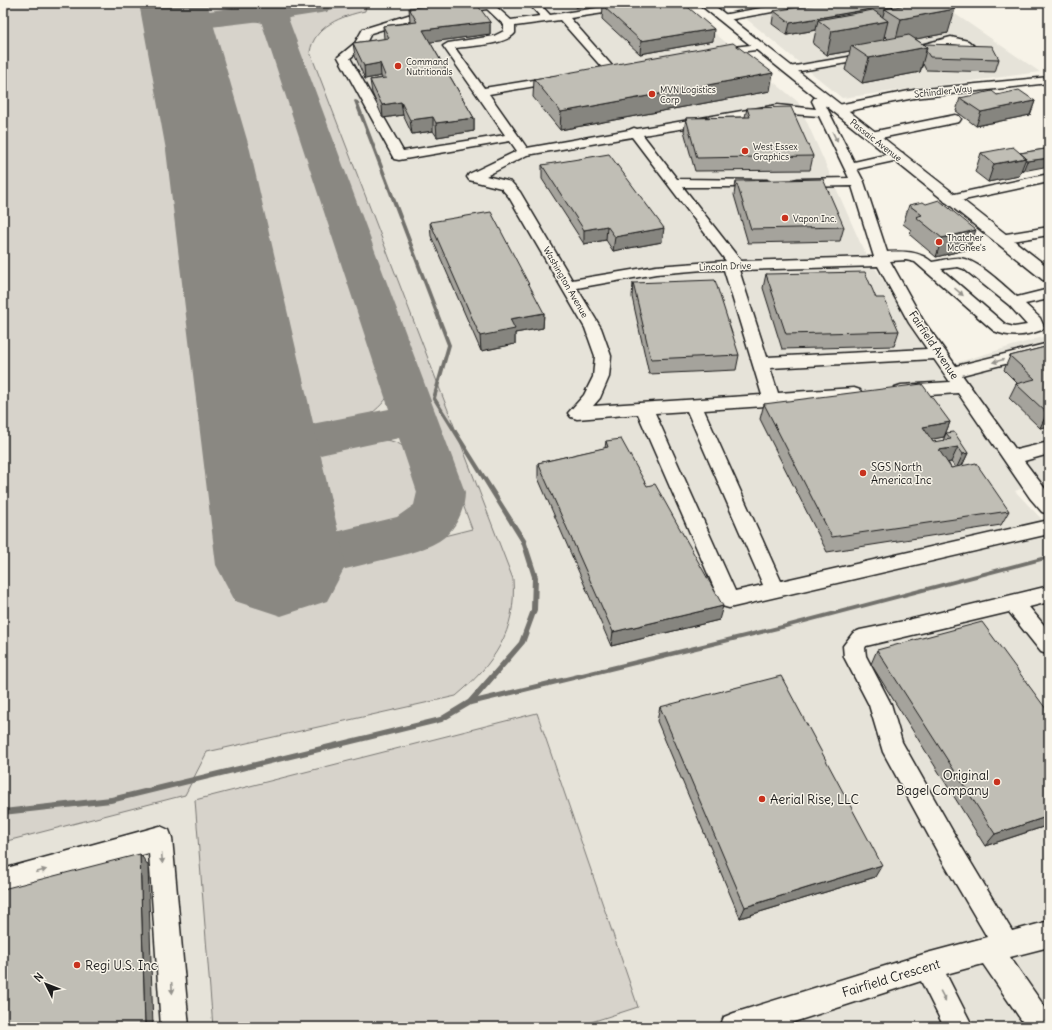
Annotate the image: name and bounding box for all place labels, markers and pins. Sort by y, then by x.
place label: Command Nutritionals [406,56,453,77]
marker: Command Nutritionals [393,61,403,71]
place label: MVN Logistics Corp [660,84,716,105]
marker: MVN Logistics Corp [647,89,657,99]
place label: West Essex Graphics [753,141,798,162]
marker: West Essex Graphics [740,146,750,156]
marker: Vapon Inc. [780,213,790,223]
place label: Vapon Inc. [793,213,837,224]
place label: Thatcher McGhee's [947,232,986,253]
marker: Thatcher McGhee's [934,237,944,247]
place label: SGS North America Inc [871,460,932,487]
marker: SGS North America Inc [858,468,868,478]
place label: Original Bagel Company [896,767,989,799]
marker: Original Bagel Company [992,777,1002,787]
place label: Aerial Rise, LLC [770,791,860,808]
marker: Aerial Rise, LLC [757,794,767,804]
place label: Regi U.S. Inc [85,957,158,974]
marker: Regi U.S. Inc [72,960,82,970]

